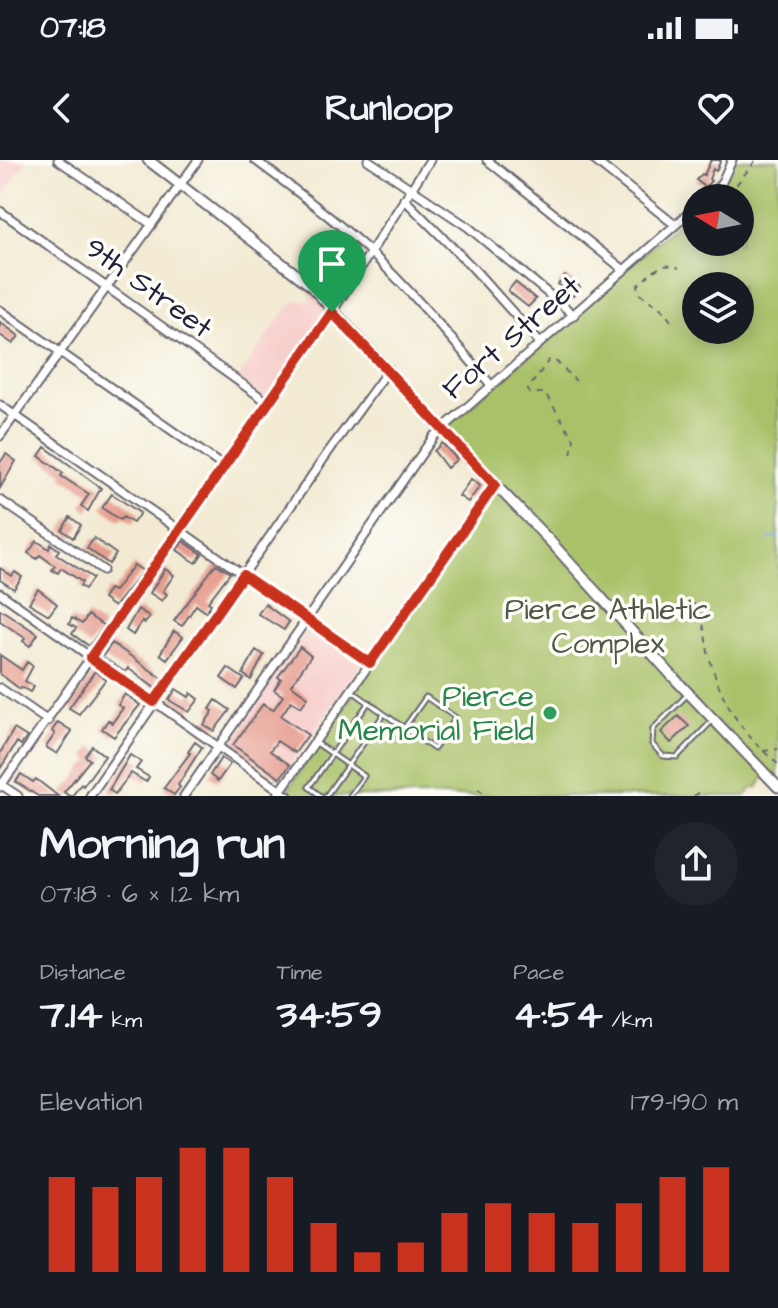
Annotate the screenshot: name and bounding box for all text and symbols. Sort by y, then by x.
text: 07:18 [40,7,106,49]
text: Runloop [325,83,453,134]
icon: back [40,86,84,130]
icon: heart [694,86,738,130]
north arrow [682,184,754,256]
map controls [682,184,754,344]
street label: 9th Street [76,227,221,348]
pin [298,230,366,312]
icon: arrive [310,242,354,286]
street label: Fort Street [433,266,590,410]
button: layers [682,272,754,344]
park label: Pierce Athletic Complex [505,589,711,665]
place label: Pierce Memorial Field [338,676,534,752]
marker: Pierce Memorial Field [541,704,559,722]
text: Morning run [40,815,285,876]
button: share [654,822,738,906]
text: 07:18 · 6 × 1.2 km [40,876,239,912]
text: Distance [40,957,126,988]
text: Time [277,957,323,988]
text: Pace [513,957,564,988]
text: 7.14 [40,988,103,1043]
text: 34:59 [277,988,382,1043]
text: 4:54 [513,988,603,1043]
text: km [103,1005,142,1036]
text: /km [603,1005,652,1036]
text: Elevation [40,1084,142,1120]
text: 179–190 m [631,1084,738,1120]

